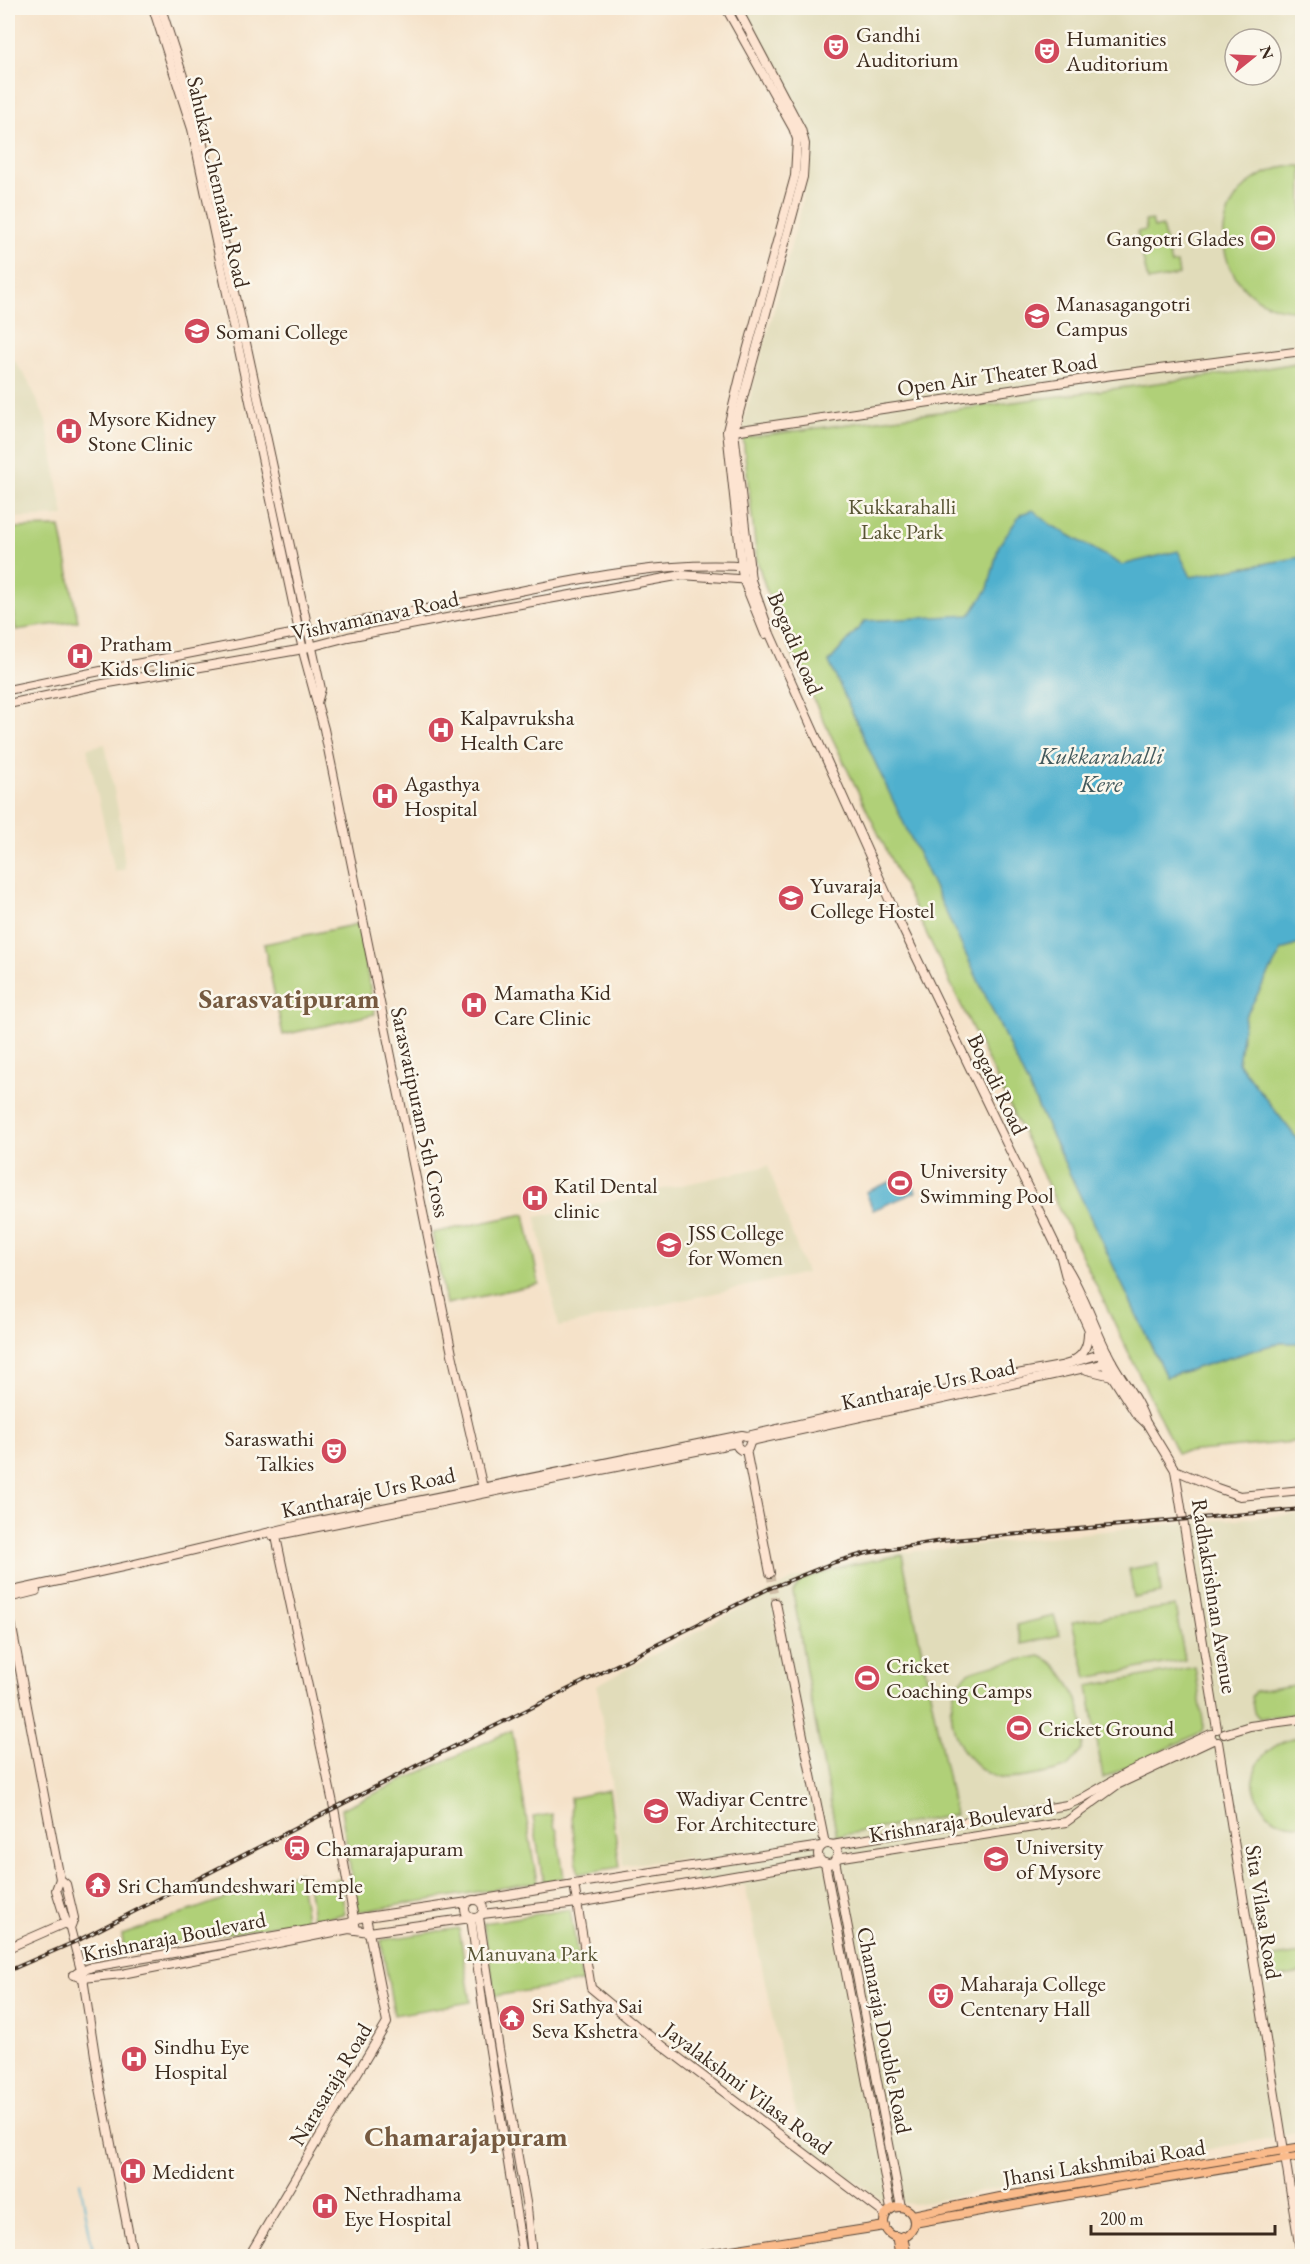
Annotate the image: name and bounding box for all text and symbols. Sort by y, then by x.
place label: Gandhi Auditorium [855,20,959,74]
place label: Humanities Auditorium [1065,24,1169,78]
north arrow [1223,27,1283,87]
theatre icon: Gandhi Auditorium [821,32,851,62]
theatre icon: Humanities Auditorium [1032,36,1062,66]
text: N [1255,43,1279,62]
street label: Sahukar Chennaiah Road [180,73,257,292]
sports icon: Gangotri Glades [1248,223,1278,253]
place label: Gangotri Glades [1106,224,1244,253]
place label: Manasagangotri Campus [1056,289,1191,343]
school or university icon: Manasagangotri Campus [1022,301,1052,331]
school or university icon: Somani College [182,316,212,346]
place label: Somani College [216,317,348,346]
street label: Open Air Theater Road [895,346,1100,403]
place label: Mysore Kidney Stone Clinic [88,404,217,458]
hospital icon: Mysore Kidney Stone Clinic [54,416,84,446]
park label: Kukkarahalli Lake Park [848,492,956,546]
street label: Vishvamanava Road [289,583,462,647]
street label: Bogadi Road [761,587,831,700]
place label: Pratham Kids Clinic [100,629,195,683]
hospital icon: Pratham Kids Clinic [65,641,95,671]
place label: Kalpavruksha Health Care [460,703,575,757]
hospital icon: Kalpavruksha Health Care [426,715,456,745]
water label: Kukkarahalli Kere [1038,740,1164,799]
place label: Agasthya Hospital [403,769,480,823]
hospital icon: Agasthya Hospital [370,781,400,811]
place label: Yuvaraja College Hostel [810,871,934,925]
school or university icon: Yuvaraja College Hostel [776,883,806,913]
place label: Mamatha Kid Care Clinic [494,978,612,1032]
district label: Sarasvatipuram [198,980,380,1016]
hospital icon: Mamatha Kid Care Clinic [459,990,489,1020]
street label: Sarasvatipuram 5th Cross [384,1004,457,1220]
street label: Bogadi Road [961,1029,1035,1140]
place label: University Swimming Pool [920,1156,1054,1210]
sports icon: University Swimming Pool [885,1168,915,1198]
place label: Katil Dental clinic [554,1171,658,1225]
hospital icon: Katil Dental clinic [520,1183,550,1213]
place label: JSS College for Women [686,1218,784,1272]
school or university icon: JSS College for Women [654,1230,684,1260]
street label: Kantharaje Urs Road [838,1352,1019,1417]
place label: Saraswathi Talkies [225,1424,314,1478]
theatre icon: Saraswathi Talkies [319,1436,349,1466]
street label: Kantharaje Urs Road [278,1460,459,1525]
street label: Radhakrishnan Avenue [1185,1497,1244,1696]
place label: Cricket Coaching Camps [886,1651,1032,1705]
sports icon: Cricket Coaching Camps [852,1663,882,1693]
sports icon: Cricket Ground [1004,1713,1034,1743]
place label: Cricket Ground [1038,1714,1175,1743]
place label: Wadiyar Centre For Architecture [676,1784,817,1838]
street label: Krishnaraja Boulevard [867,1791,1056,1849]
school or university icon: Wadiyar Centre For Architecture [641,1796,671,1826]
place label: University of Mysore [1016,1832,1104,1886]
station icon: Chamarajapuram [282,1833,312,1863]
place label: Chamarajapuram [316,1834,464,1863]
street label: Sita Vilasa Road [1239,1843,1289,1982]
school or university icon: University of Mysore [981,1844,1011,1874]
temple icon: Sri Chamundeshwari Temple [83,1870,113,1900]
place label: Sri Chamundeshwari Temple [118,1871,363,1900]
street label: Krishnaraja Boulevard [80,1904,269,1969]
street label: Chamaraja Double Road [850,1924,919,2137]
park label: Manuvana Park [466,1939,599,1968]
place label: Maharaja College Centenary Hall [960,1969,1106,2023]
theatre icon: Maharaja College Centenary Hall [926,1981,956,2011]
place label: Sri Sathya Sai Seva Kshetra [532,1991,643,2045]
temple icon: Sri Sathya Sai Seva Kshetra [497,2003,527,2033]
street label: Jayalakshmi Vilasa Road [656,2014,839,2162]
street label: Narasaraja Road [282,2017,379,2151]
place label: Sindhu Eye Hospital [154,2032,250,2086]
hospital icon: Sindhu Eye Hospital [119,2044,149,2074]
district label: Chamarajapuram [364,2118,568,2154]
street label: Jhansi Lakshmibai Road [999,2132,1208,2193]
hospital icon: Medident [118,2156,148,2186]
place label: Medident [152,2157,235,2186]
place label: Nethradhama Eye Hospital [344,2179,462,2233]
hospital icon: Nethradhama Eye Hospital [310,2191,340,2221]
scale bar [1091,2198,1276,2236]
text: 200 m [1100,2207,1144,2230]

